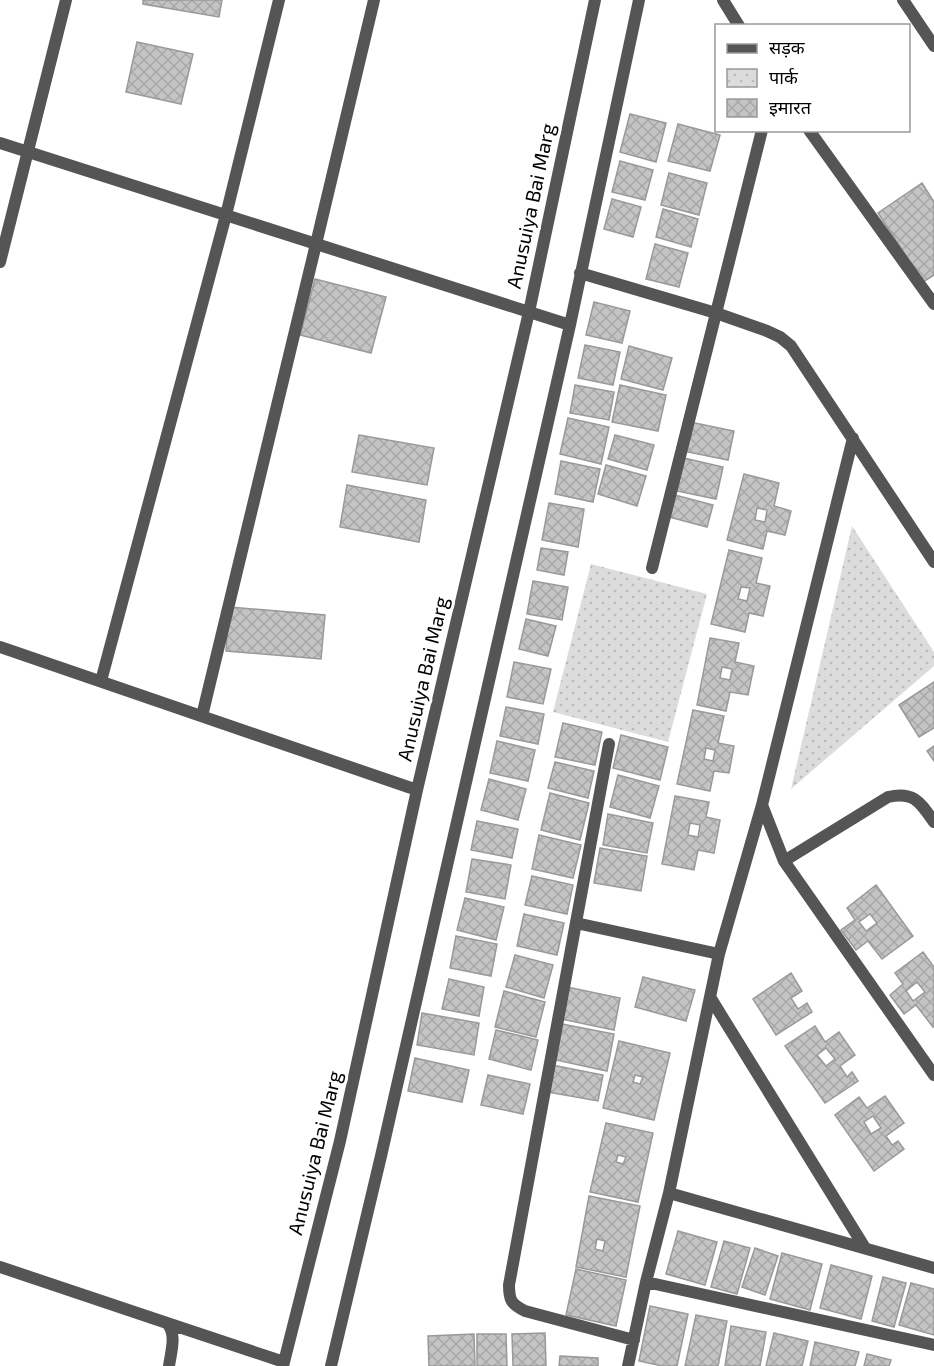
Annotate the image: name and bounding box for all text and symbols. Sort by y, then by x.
legend [715,24,910,132]
text: सड़क [769,36,806,58]
text: पार्क [769,66,799,88]
text: इमारत [769,96,812,118]
street label: Anusuiya Bai Marg [501,121,559,291]
street label: Anusuiya Bai Marg [391,594,453,763]
street label: Anusuiya Bai Marg [282,1068,346,1237]

